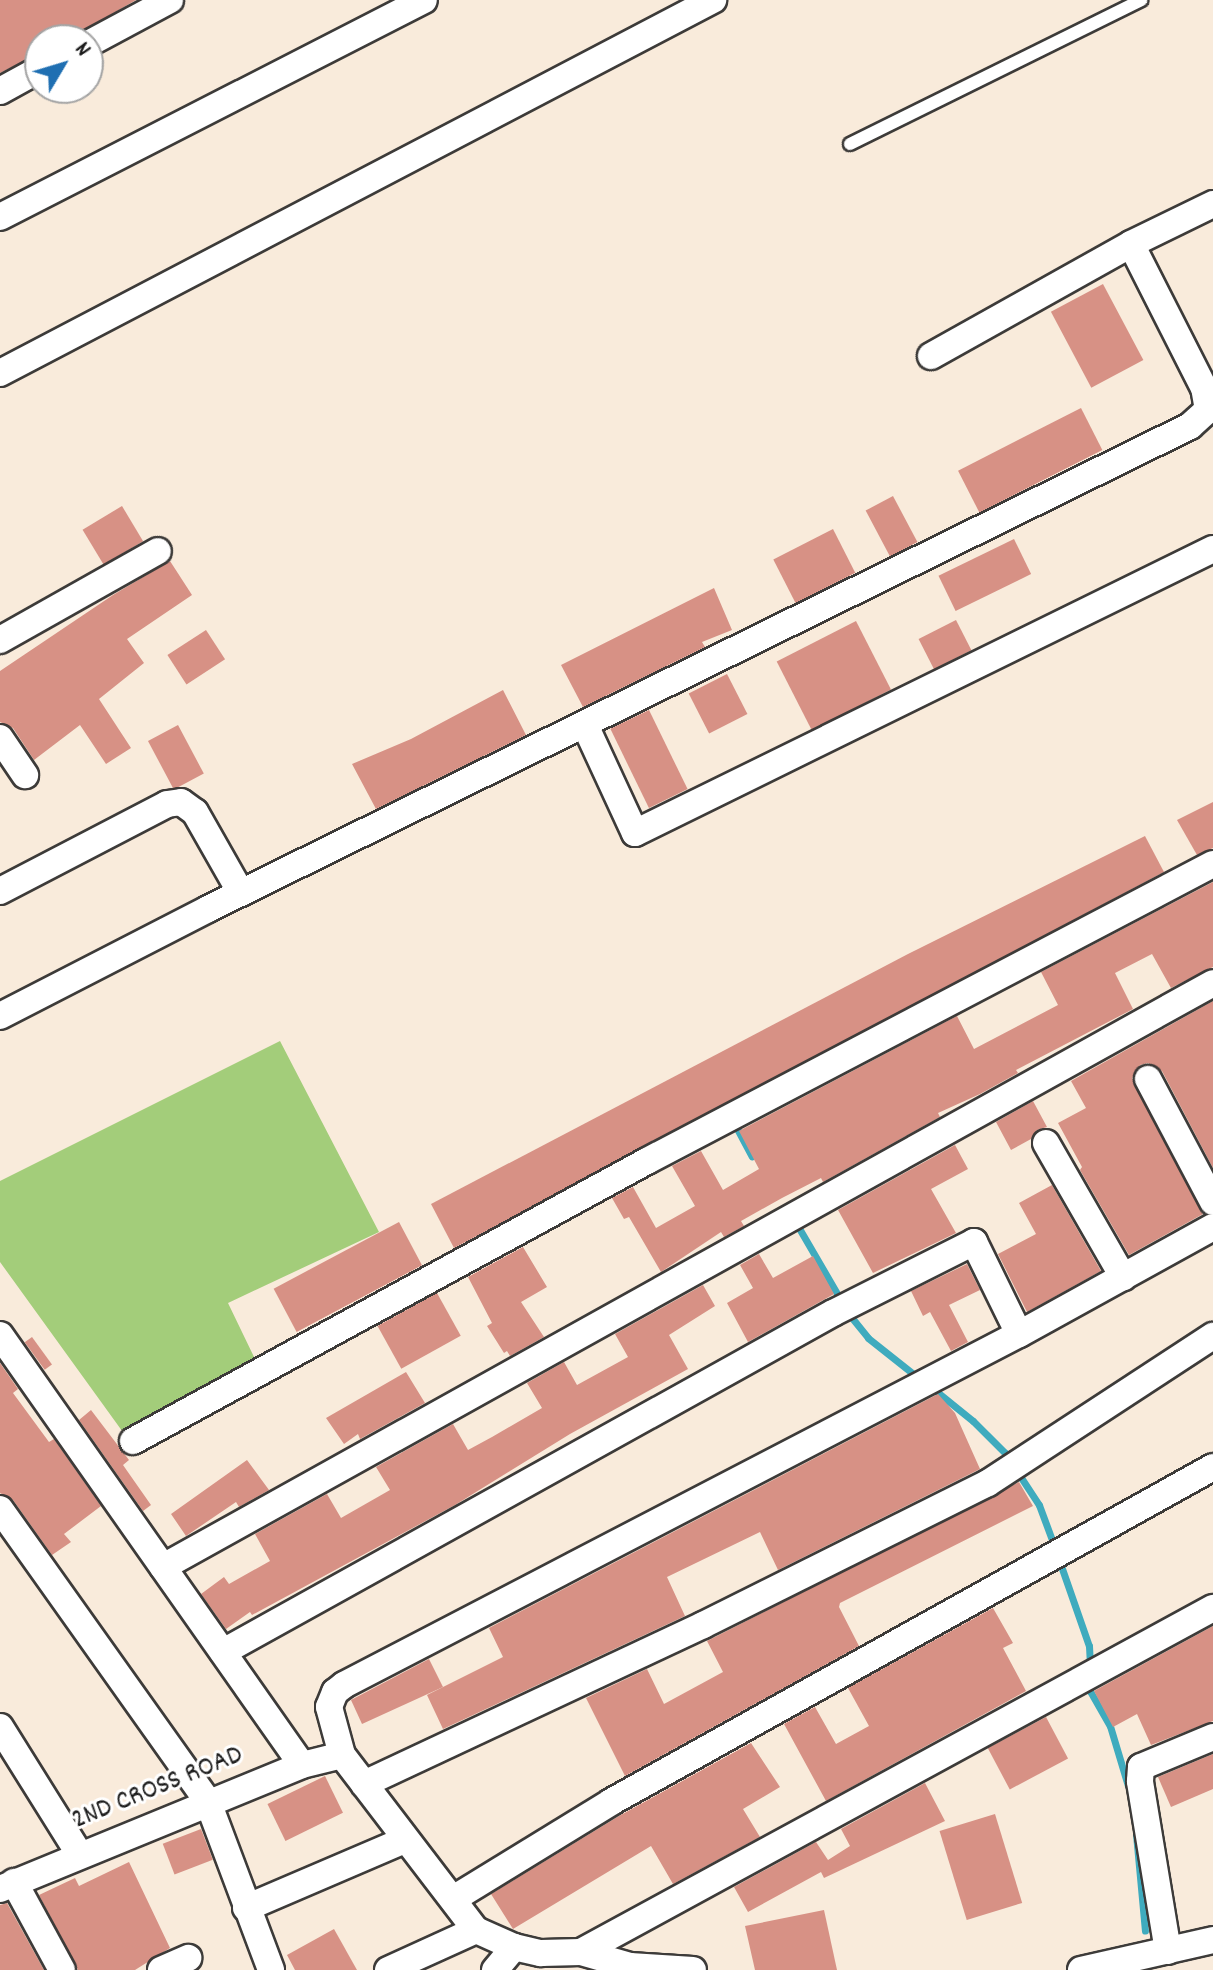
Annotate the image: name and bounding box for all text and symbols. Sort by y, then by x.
north arrow [24,24,104,104]
text: N [66,36,97,64]
street label: 2ND CROSS ROAD [68,1740,248,1838]

